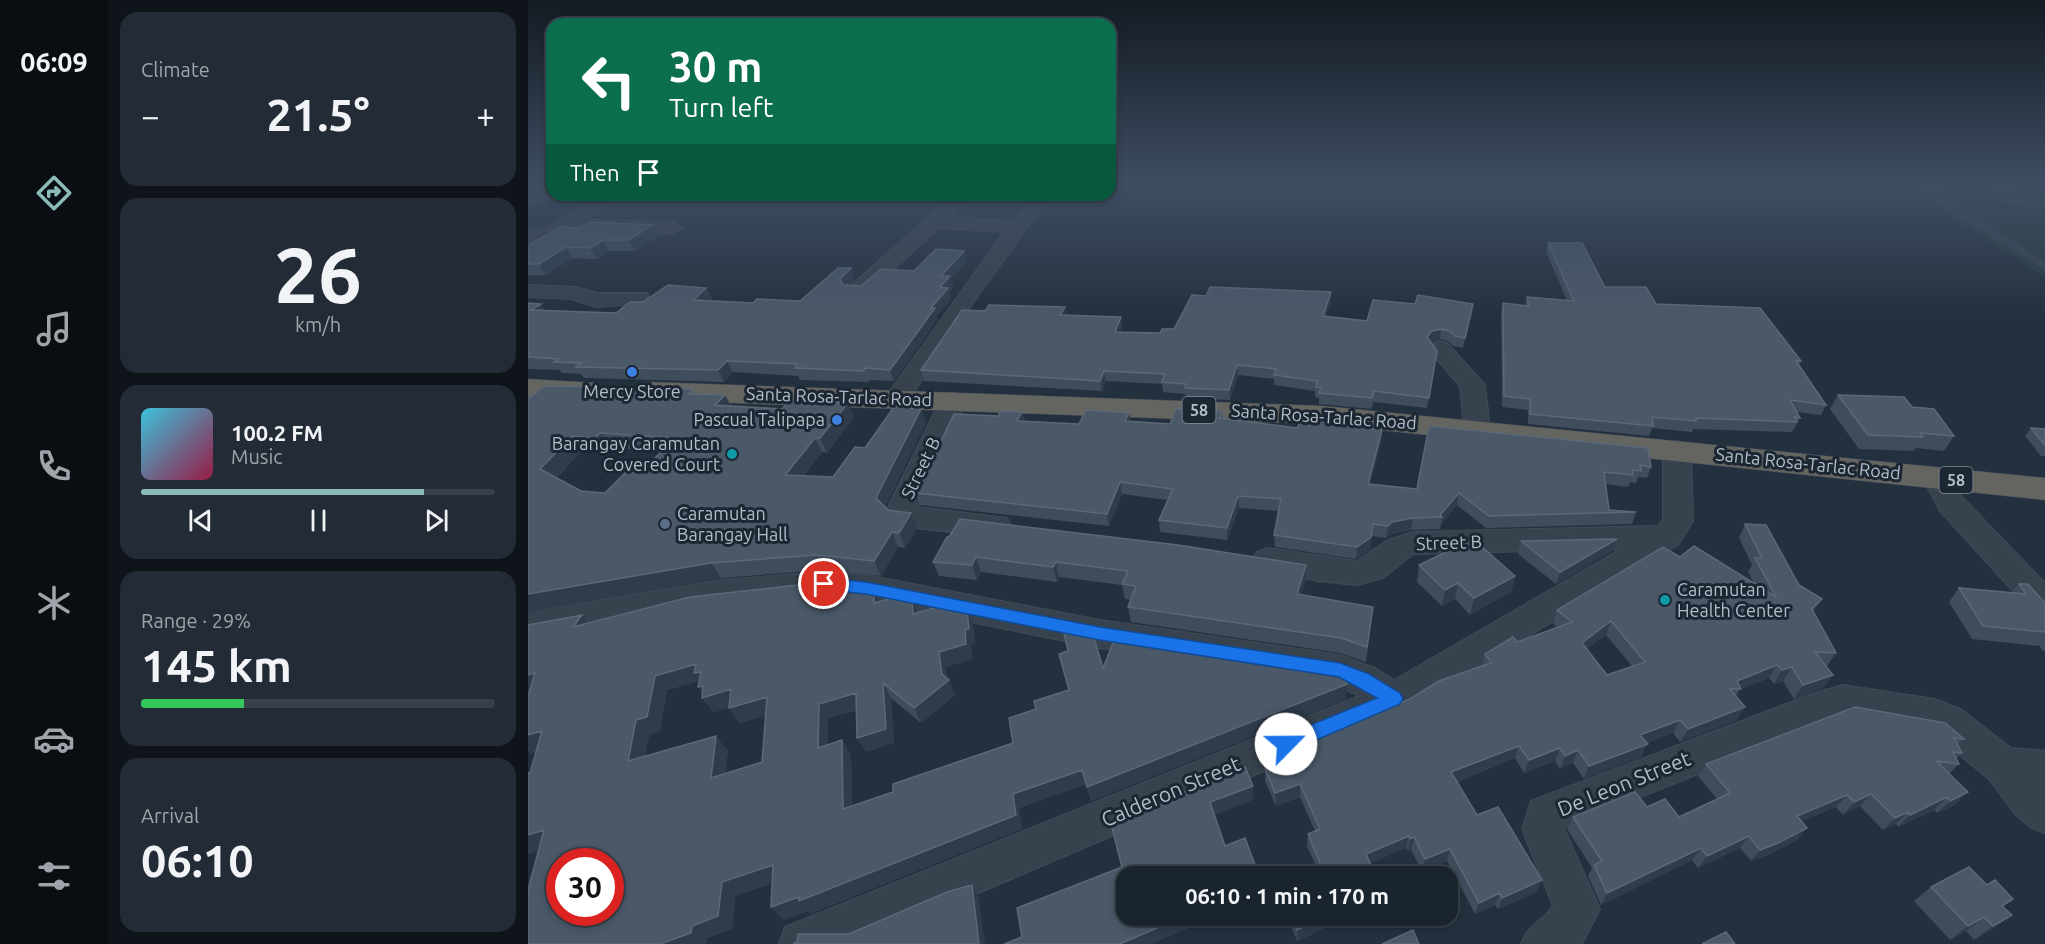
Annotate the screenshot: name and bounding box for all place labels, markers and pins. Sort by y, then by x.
marker: Mercy Store [625,365,639,379]
place label: Mercy Store [583,381,681,401]
place label: Pascual Talipapa [693,409,825,429]
marker: Pascual Talipapa [830,413,844,427]
place label: Barangay Caramutan Covered Court [552,433,720,474]
marker: Barangay Caramutan Covered Court [725,447,739,461]
place label: Caramutan Barangay Hall [677,503,788,544]
marker: Caramutan Barangay Hall [658,517,672,531]
pin [798,558,849,609]
place label: Caramutan Health Center [1677,579,1790,620]
marker: Caramutan Health Center [1658,593,1672,607]

